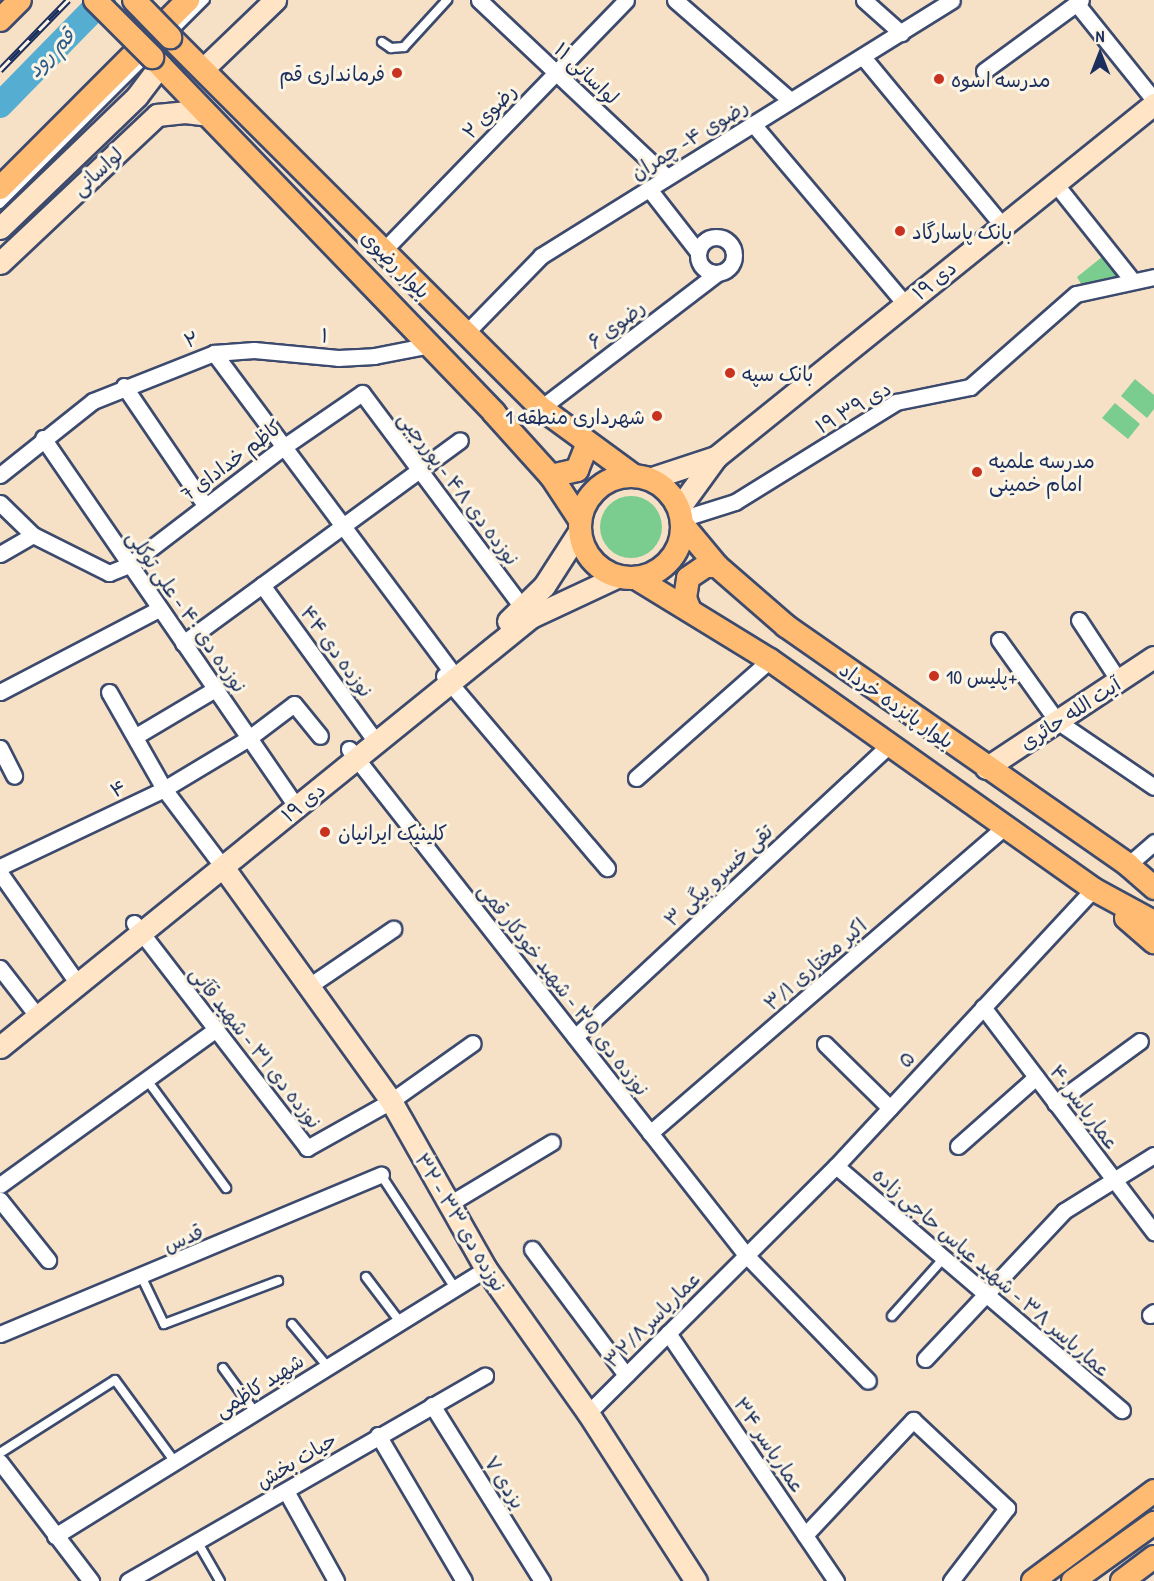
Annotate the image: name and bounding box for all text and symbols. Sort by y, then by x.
water label: قم رود [22,24,80,82]
north arrow [1070,24,1130,84]
text: N [1096,25,1104,47]
street label: لواسانی ۱۱ [550,37,624,109]
place label: فرمانداری قم [279,61,385,85]
marker: فرمانداری قم [390,66,404,80]
place label: مدرسه اسوه [951,67,1050,91]
marker: مدرسه اسوه [932,72,946,86]
street label: رضوی ۲ [457,79,521,143]
street label: رضوی ۴- چمران [626,93,752,185]
street label: لواسانی [67,142,127,200]
place label: بانک پاسارگاد [912,219,1012,243]
marker: بانک پاسارگاد [893,224,907,238]
street label: بلوار رضوی [357,225,435,303]
street label: ۱۹ دی [907,255,961,305]
street label: رضوی ۶ [583,294,649,354]
street label: ۱ [320,323,330,347]
street label: ۲ [181,325,201,353]
place label: بانک سپه [742,361,813,385]
marker: بانک سپه [723,366,737,380]
street label: ۱۹ دی ۳۹ [811,376,895,438]
place label: شهرداری منطقه 1 [506,404,645,428]
street label: نوزده دی ۴۸ - پوررجبی [393,407,525,569]
marker: شهرداری منطقه 1 [650,409,664,423]
street label: 7 کاظم خدادای [176,414,286,506]
place label: مدرسه علمیه امام خمینی [989,448,1095,495]
marker: مدرسه علمیه امام خمینی [970,465,984,479]
street label: نوزده دی ۴۰ - علی توکلی [122,525,252,697]
street label: نوزده دی ۴۴ [296,601,378,701]
street label: بلوار پانزده خرداد [835,657,959,753]
place label: پلیس 10+ [946,664,1018,688]
marker: پلیس 10+ [927,669,941,683]
street label: آیت الله حائری [1015,672,1125,754]
street label: ۴ [106,774,130,802]
street label: ۱۹ دی [276,777,330,827]
street label: ۳ تقی خسرو بیگی [659,819,777,931]
place label: کلینیک ایرانیان [338,820,447,844]
marker: کلینیک ایرانیان [316,823,334,841]
street label: نوزده دی ۳۵ - شهید خودکار قمی [474,878,654,1100]
street label: ۳/۱ اکبر مختاری [759,913,871,1015]
street label: نوزده دی ۳۱ - شهید قآنی [185,961,327,1133]
street label: ۵ [893,1046,919,1072]
street label: عماریاسر ۴۰ [1045,1060,1125,1154]
street label: ۳۲ - نوزده دی ۳۳ [410,1149,512,1295]
street label: عماریاسر ۳۸ - شهید عباس حاجی زاده [868,1162,1116,1382]
street label: قدس [159,1219,207,1257]
street label: عماریاسر۳۲/۸ [599,1266,705,1372]
street label: شهید کاظمی [210,1348,308,1422]
street label: عماریاسر ۳۴ [729,1392,811,1498]
street label: حیات بخش [252,1427,340,1493]
street label: یزدی ۷ [480,1451,530,1513]

